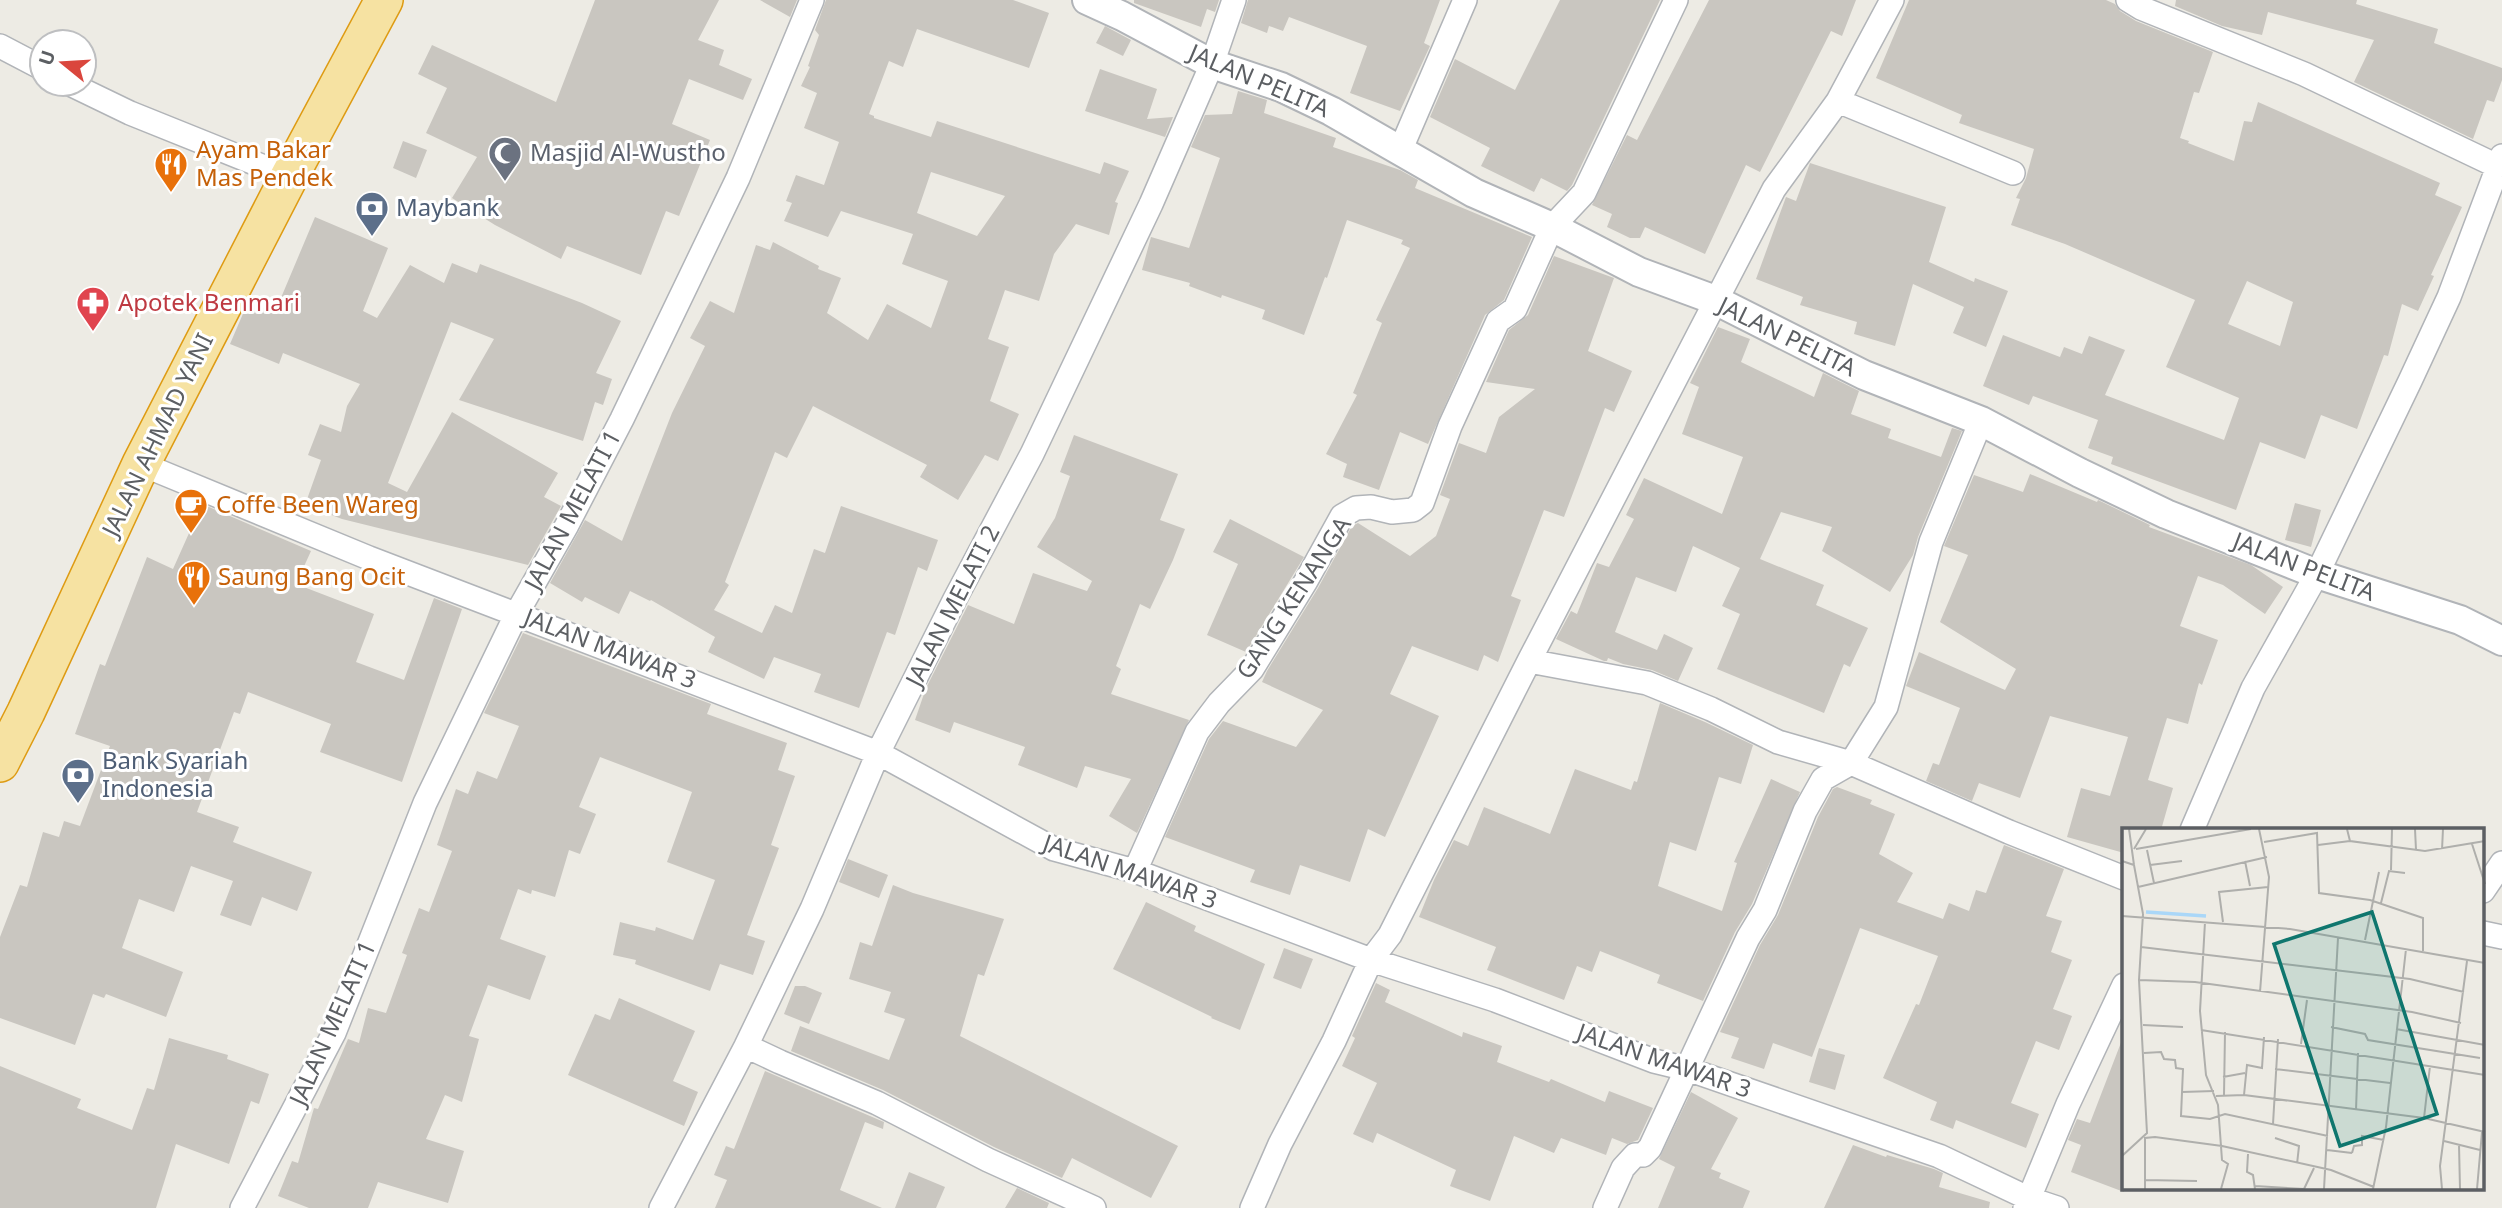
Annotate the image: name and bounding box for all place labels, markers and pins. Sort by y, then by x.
place label: Ayam Bakar Mas Pendek [196,132,333,193]
mosque icon: Masjid Al-Wustho [486,134,524,183]
place label: Masjid Al-Wustho [530,135,726,168]
restaurant icon: Ayam Bakar Mas Pendek [152,145,190,194]
bank icon: Maybank [353,189,391,238]
place label: Maybank [396,190,500,223]
pharmacy icon: Apotek Benmari [74,284,112,333]
place label: Apotek Benmari [118,285,300,318]
cafe icon: Coffe Been Wareg [172,486,210,535]
place label: Coffe Been Wareg [216,487,419,520]
restaurant icon: Saung Bang Ocit [175,558,213,607]
place label: Saung Bang Ocit [218,559,406,592]
place label: Bank Syariah Indonesia [102,743,248,804]
bank icon: Bank Syariah Indonesia [59,756,97,805]

